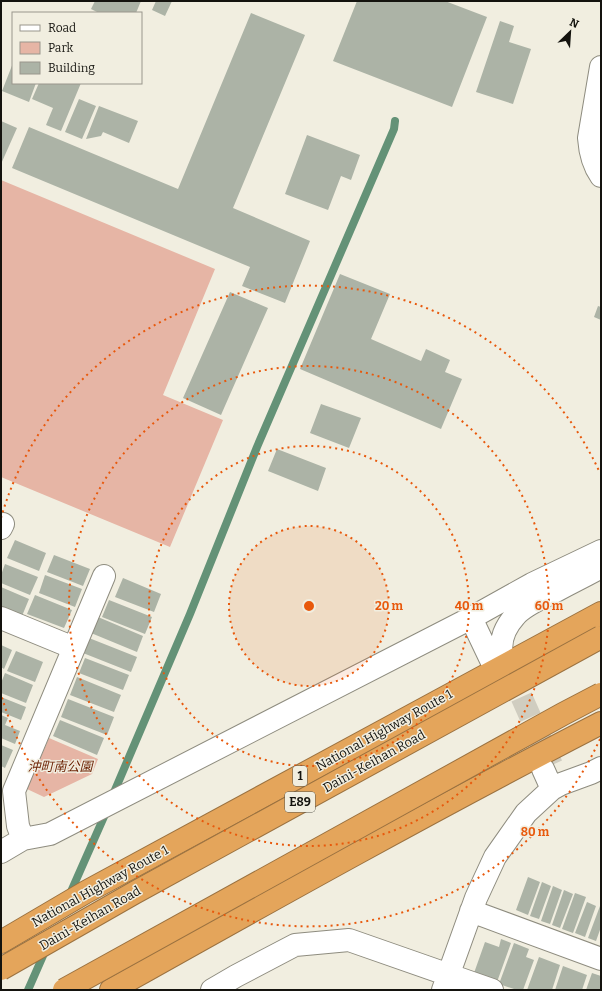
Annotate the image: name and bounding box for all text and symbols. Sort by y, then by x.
legend [12,12,142,84]
north arrow [550,12,590,52]
text: N [567,16,581,31]
text: Road [48,21,76,35]
text: Park [48,41,74,55]
text: Building [48,61,95,75]
centre of rings [302,599,316,613]
text: 20 m [375,599,404,613]
text: 40 m [455,599,484,613]
text: 60 m [535,599,564,613]
street label: National Highway Route 1 [313,686,455,774]
street label: Daini-Keihan Road [320,727,428,795]
park label: 沖町南公園 [27,759,94,774]
road number: 1 [293,766,307,786]
road number: E89 [285,792,315,812]
text: 80 m [521,825,550,839]
street label: National Highway Route 1 [29,842,171,930]
street label: Daini-Keihan Road [37,883,143,953]

